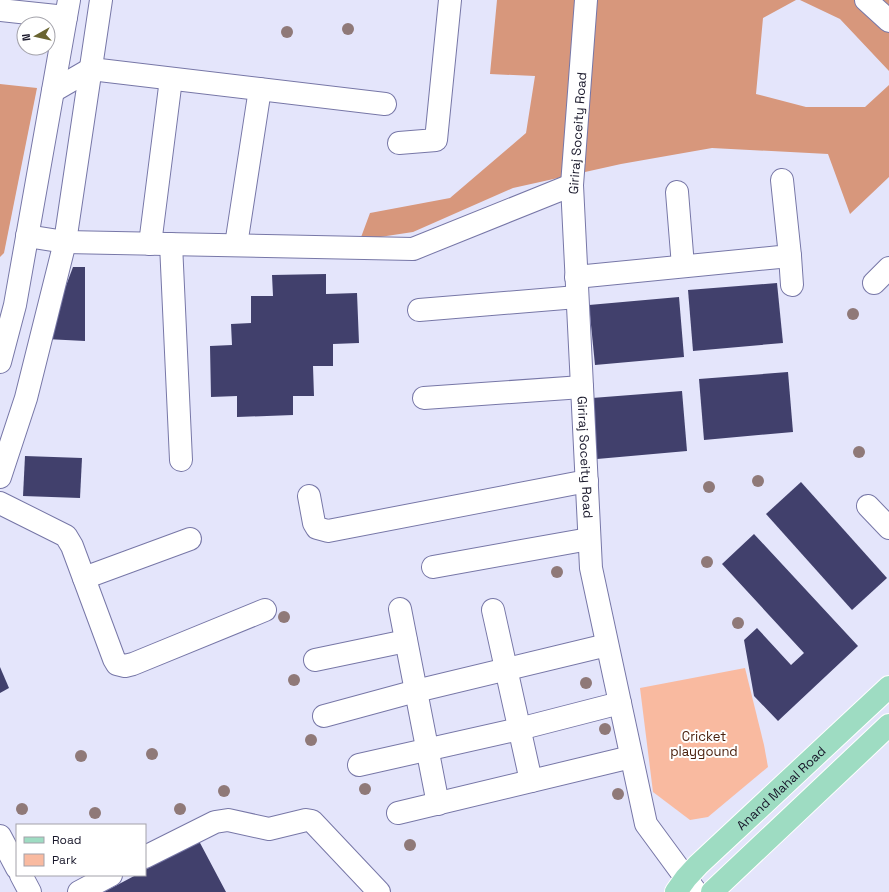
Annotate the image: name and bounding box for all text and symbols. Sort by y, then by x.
north arrow [16,16,56,56]
text: N [19,33,34,42]
street label: Giriraj Soceity Road [565,71,590,195]
street label: Giriraj Soceity Road [573,396,597,519]
park label: Cricket playgound [670,728,738,760]
street label: Anand Mahal Road [733,742,829,834]
legend [16,824,146,876]
text: Road [52,832,81,848]
text: Park [52,852,77,868]

